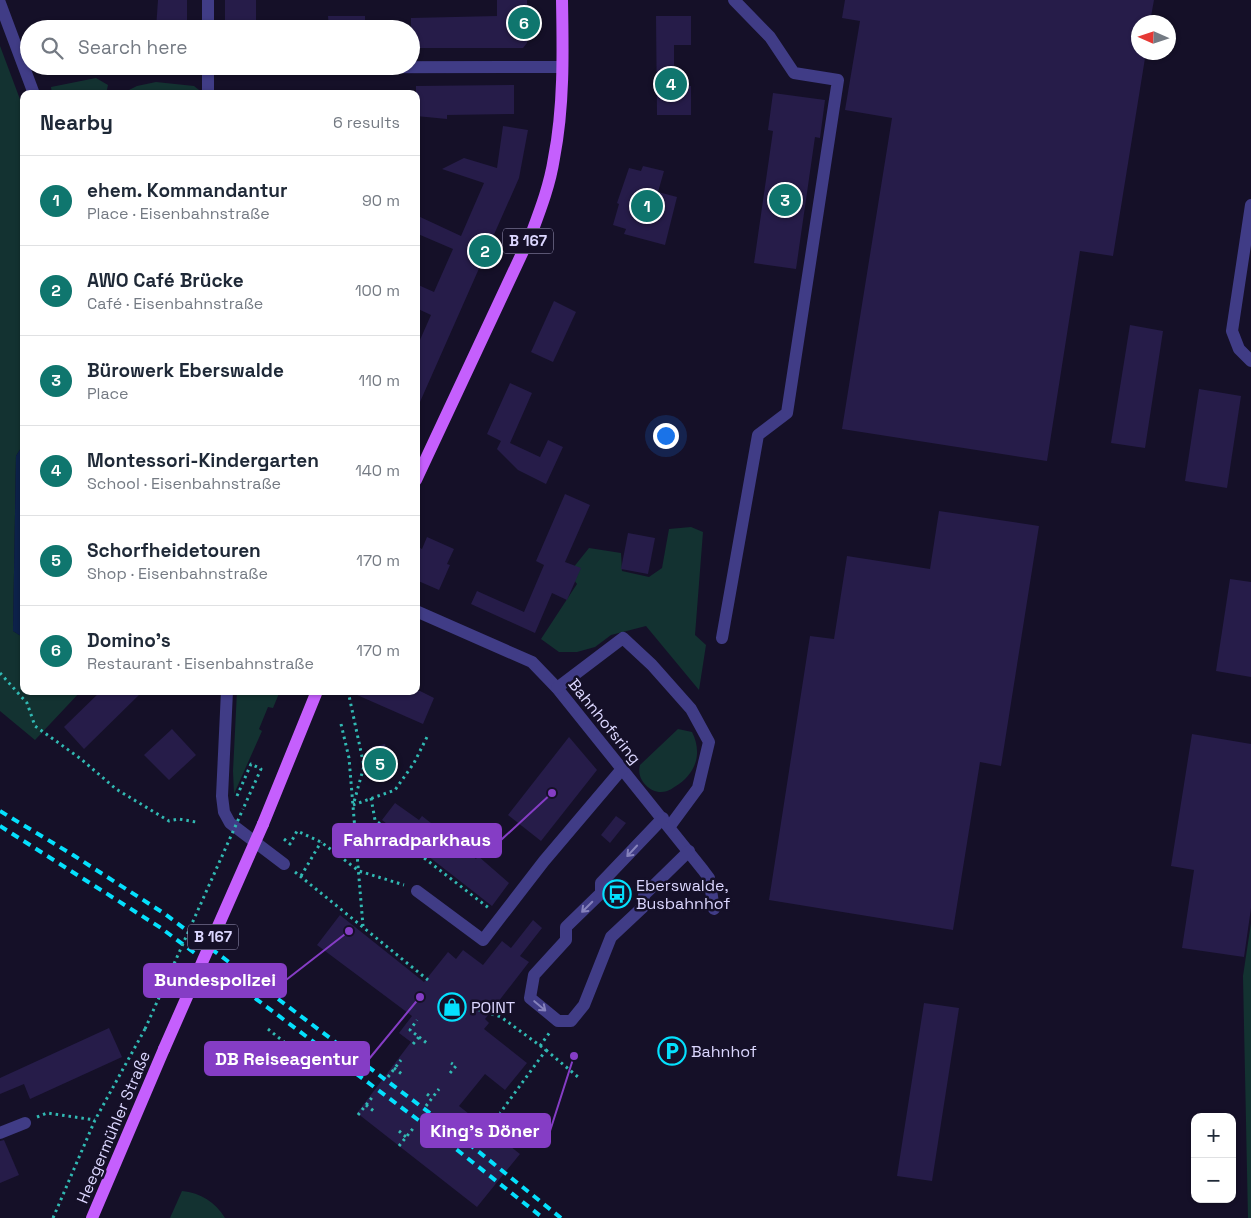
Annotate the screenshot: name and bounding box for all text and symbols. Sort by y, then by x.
pin: 6 [508,4,540,42]
north arrow [1131,15,1176,60]
search box [20,20,420,75]
icon: search [38,34,66,62]
text: Search here [78,35,188,60]
pin: 4 [655,65,687,103]
text: Nearby [40,109,113,136]
text: 6 results [333,112,400,133]
text: ehem. Kommandantur [87,178,288,203]
pin: 3 [769,181,801,219]
pin: 1 [631,187,663,225]
text: 1 [52,190,60,211]
text: 90 m [362,190,400,211]
text: Place · Eisenbahnstraße [87,203,270,224]
road number: B 167 [503,228,553,254]
pin: 2 [469,232,501,270]
text: AWO Café Brücke [87,268,244,293]
text: 2 [51,280,61,301]
text: 100 m [355,280,400,301]
text: Café · Eisenbahnstraße [87,293,263,314]
text: Bürowerk Eberswalde [87,358,284,383]
text: 3 [51,370,61,391]
text: 110 m [358,370,400,391]
text: Place [87,383,129,404]
your location [653,423,679,449]
text: Montessori-Kindergarten [87,448,319,473]
text: 4 [51,460,61,481]
text: 140 m [355,460,400,481]
text: School · Eisenbahnstraße [87,473,281,494]
text: Schorfheidetouren [87,538,261,563]
text: 5 [51,550,61,571]
text: 170 m [356,550,400,571]
text: Shop · Eisenbahnstraße [87,563,268,584]
text: Domino's [87,628,171,653]
text: 6 [51,640,61,661]
text: 170 m [356,640,400,661]
text: Restaurant · Eisenbahnstraße [87,653,314,674]
street label: Bahnhofsring [564,674,646,768]
pin: 5 [364,745,396,783]
callout: Fahrradparkhaus [333,824,501,857]
text: Fahrradparkhaus [343,828,491,851]
one-way arrow [626,844,638,857]
place label: Eberswalde, Busbahnhof [636,875,730,914]
bus stop icon: Eberswalde, Busbahnhof [602,879,632,909]
one-way arrow [581,901,593,913]
road number: B 167 [188,924,238,950]
callout: Bundespolizei [144,964,286,997]
text: Bundespolizei [154,968,276,991]
shop icon: POINT [437,992,467,1022]
place label: POINT [471,997,515,1018]
one-way arrow [533,1001,546,1012]
parking icon: Bahnhof [657,1036,687,1066]
place label: Bahnhof [691,1041,757,1062]
callout: DB Reiseagentur [205,1042,369,1075]
text: DB Reiseagentur [215,1047,359,1070]
street label: Heegermühler Straße [72,1048,155,1207]
map controls [1191,1113,1236,1203]
button: + [1191,1113,1236,1158]
callout: King's Döner [421,1114,550,1147]
text: King's Döner [430,1119,540,1142]
button: − [1191,1158,1236,1203]

